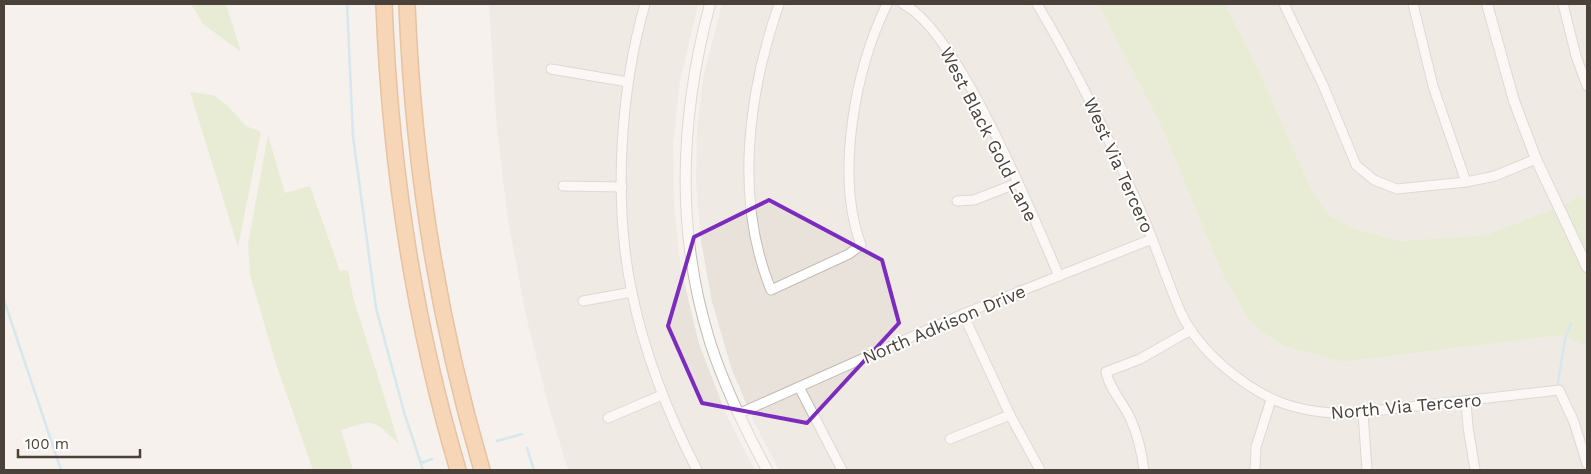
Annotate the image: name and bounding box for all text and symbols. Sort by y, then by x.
street label: West Black Gold Lane [936,43,1042,225]
street label: West Via Tercero [1080,94,1158,236]
street label: North Adkison Drive [859,280,1029,368]
street label: North Via Tercero [1330,389,1482,423]
scale bar [18,426,140,458]
text: 100 m [25,435,69,453]

